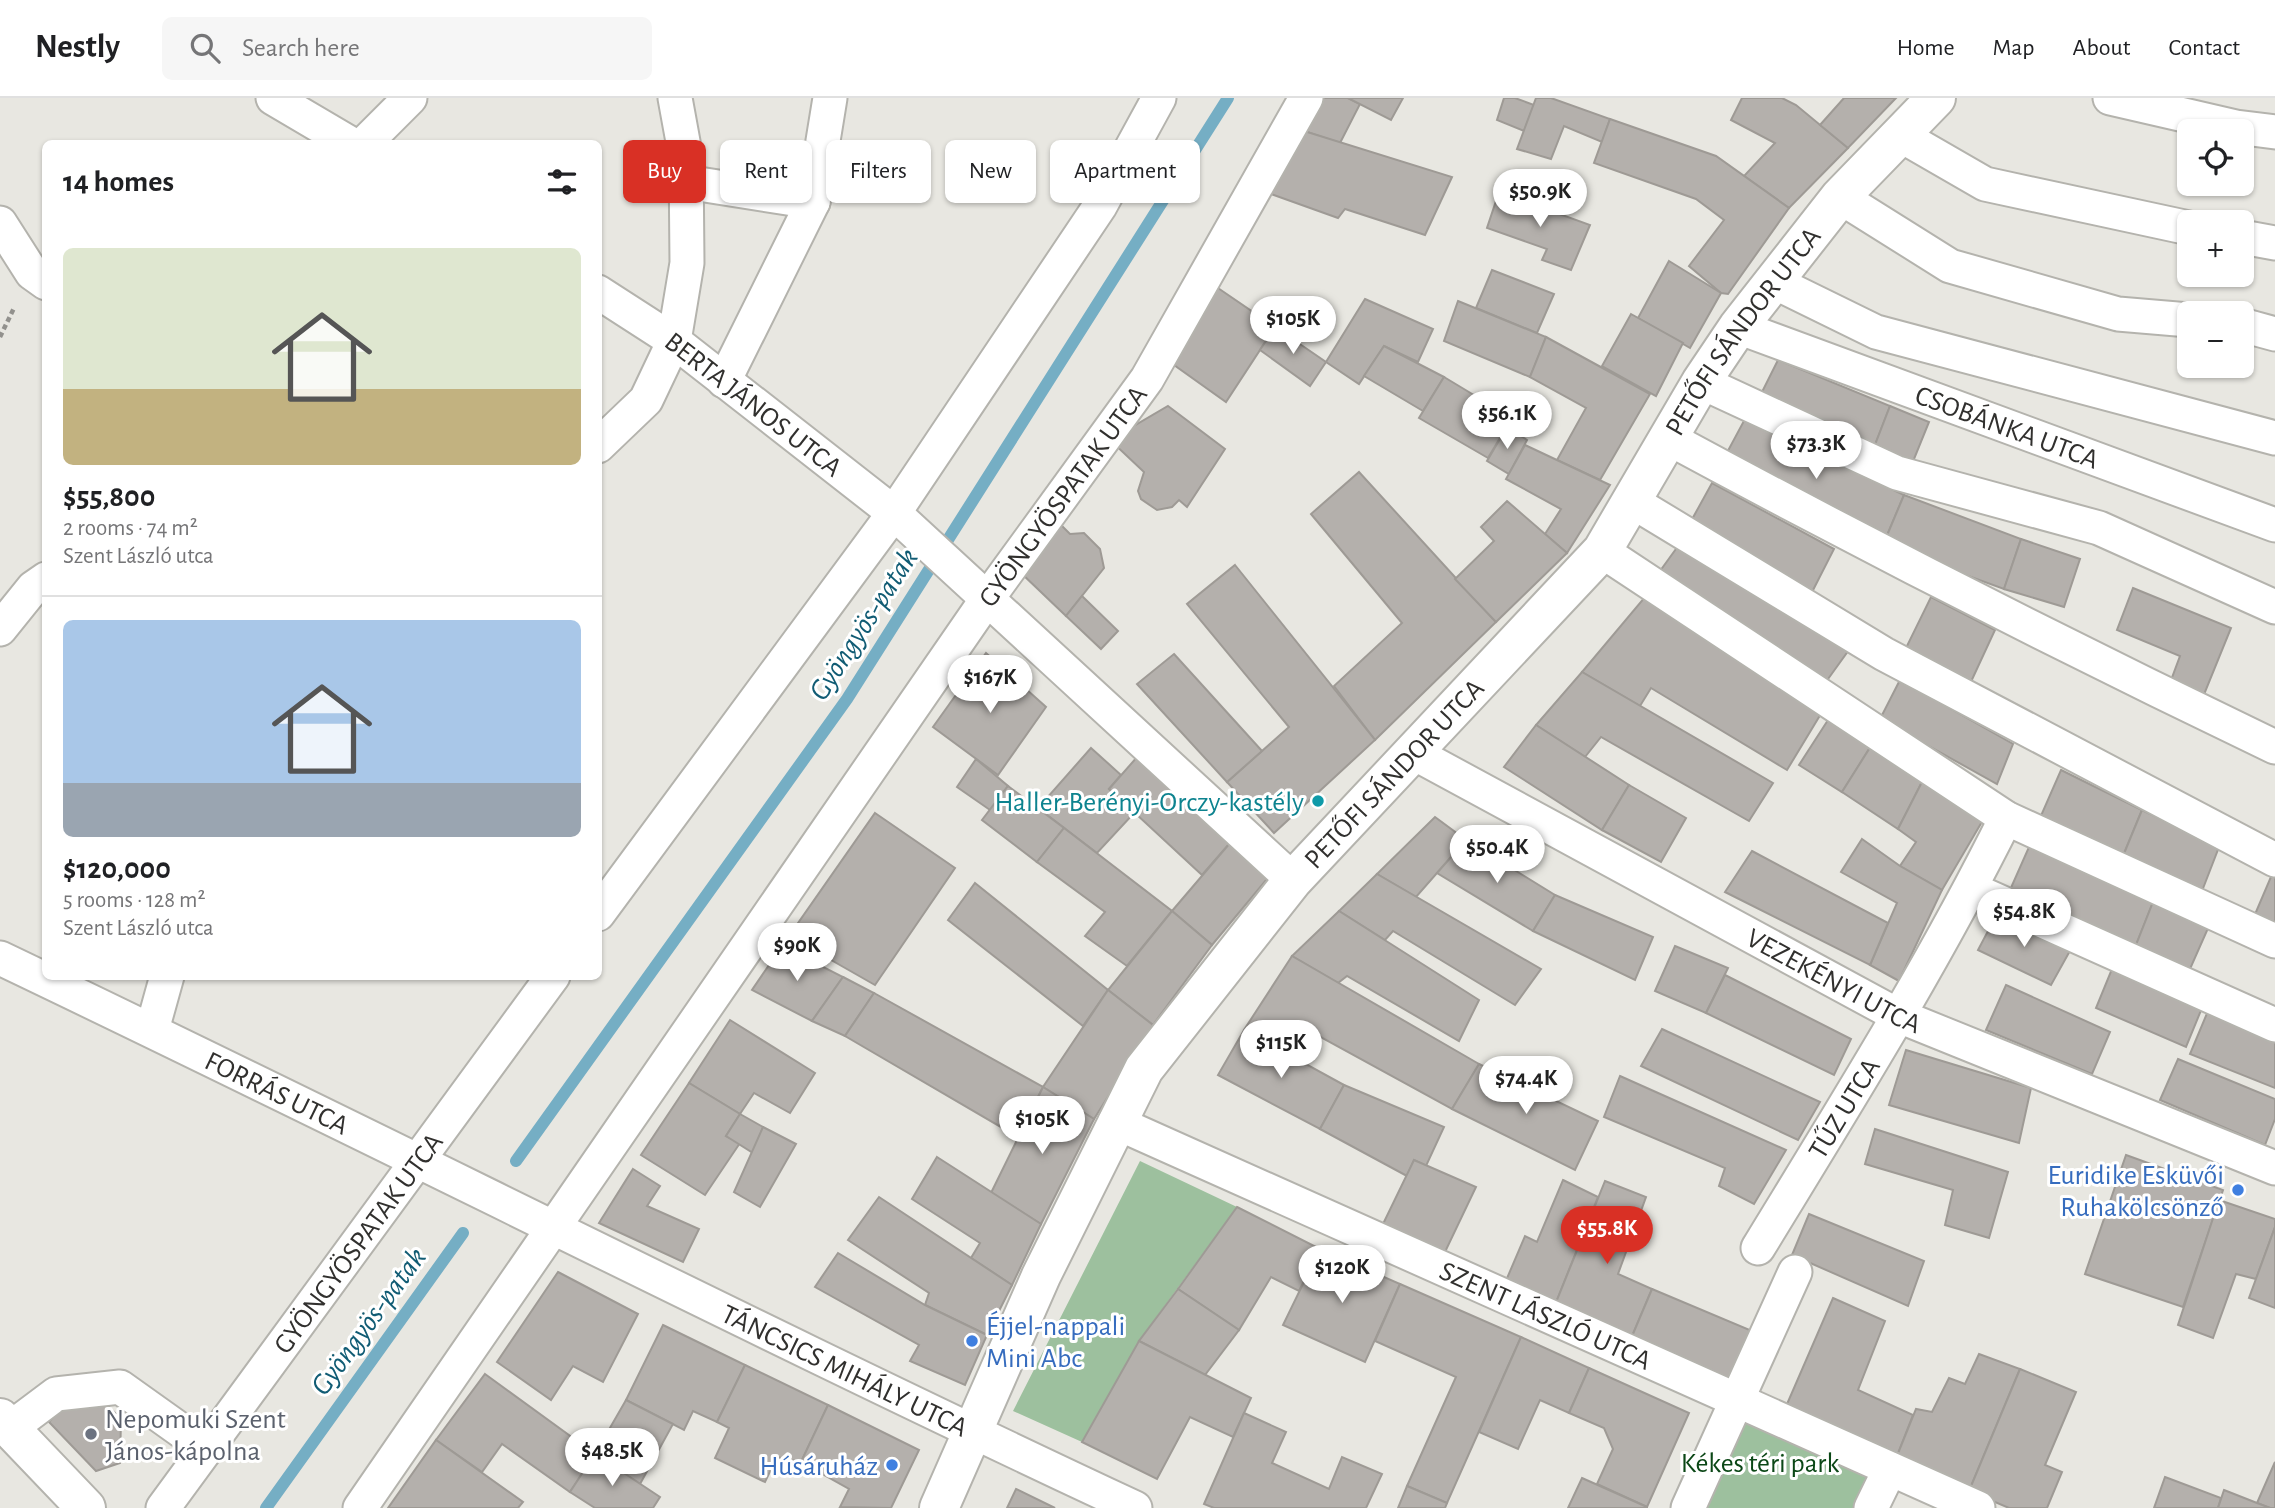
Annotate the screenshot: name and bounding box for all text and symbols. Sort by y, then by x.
search box [162,17,652,80]
icon: search [186,29,224,67]
text: Nestly [35,31,120,64]
text: Search here [242,35,360,61]
text: Home [1897,36,1955,60]
text: Map [1993,36,2035,60]
text: About [2073,36,2130,60]
text: Contact [2168,36,2240,60]
map controls [2177,119,2254,378]
button: locate [2177,119,2254,196]
chip: Buy [623,140,706,203]
chip: Rent [720,140,812,203]
chip: Filters [826,140,931,203]
chip: New [945,140,1036,203]
chip: Apartment [1050,140,1200,203]
icon: filters [543,163,581,201]
text: 14 homes [63,167,174,197]
pin: $50.9K [1483,170,1597,229]
text: $50.9K [1509,180,1571,203]
button: + [2177,210,2254,287]
street label: PETŐFI SÁNDOR UTCA [1661,223,1827,441]
icon: home [259,294,385,420]
pin: $105K [1244,296,1342,356]
button: − [2177,301,2254,378]
text: $105K [1266,307,1320,330]
street label: BERTA JÁNOS UTCA [659,328,847,483]
street label: GYÖNGYÖSPATAK UTCA [974,381,1153,613]
street label: CSOBÁNKA UTCA [1911,382,2102,475]
pin: $56.1K [1450,392,1564,451]
text: $56.1K [1478,402,1536,425]
pin: $73.3K [1759,422,1873,481]
text: $73.3K [1787,432,1845,455]
text: $55,800 [63,482,155,512]
text: 2 rooms · 74 m² [63,517,198,540]
water label: Gyöngyös-patak [804,543,924,706]
text: Szent László utca [63,545,214,568]
pin: $167K [941,656,1039,715]
icon: home [259,666,385,792]
text: $167K [963,666,1017,689]
street label: PETŐFI SÁNDOR UTCA [1300,674,1490,874]
place label: Haller-Berényi-Orczy-kastély [994,789,1304,817]
marker: Haller-Berényi-Orczy-kastély [1310,793,1326,809]
pin: $50.4K [1440,826,1554,885]
text: $50.4K [1466,836,1528,859]
text: $120,000 [63,854,171,884]
text: 5 rooms · 128 m² [63,889,205,912]
pin: $54.8K [1967,890,2081,949]
text: $54.8K [1993,900,2055,923]
text: Szent László utca [63,917,214,940]
pin: $90K [756,924,838,983]
street label: VEZEKÉNYI UTCA [1741,924,1925,1039]
text: $90K [774,934,820,957]
pin: $115K [1232,1020,1330,1080]
text: $115K [1256,1031,1306,1054]
street label: FORRÁS UTCA [200,1047,353,1141]
street label: TŰZ UTCA [1804,1054,1886,1164]
pin: $74.4K [1469,1056,1583,1116]
text: $74.4K [1495,1067,1557,1090]
pin: $105K [993,1096,1091,1156]
text: $105K [1015,1107,1069,1130]
street label: GYÖNGYÖSPATAK UTCA [269,1128,449,1359]
place label: Euridike Esküvői Ruhakölcsönző [2048,1162,2224,1222]
marker: Euridike Esküvői Ruhakölcsönző [2230,1182,2246,1198]
pin: $55.8K [1550,1206,1664,1266]
text: $55.8K [1577,1217,1637,1240]
water label: Gyöngyös-patak [306,1242,432,1401]
pin: $120K [1293,1246,1391,1305]
text: $120K [1315,1256,1369,1279]
street label: SZENT LÁSZLÓ UTCA [1435,1257,1655,1376]
street label: TÁNCSICS MIHÁLY UTCA [717,1300,972,1443]
place label: Éjjel-nappali Mini Abc [986,1310,1125,1373]
marker: Éjjel-nappali Mini Abc [964,1333,980,1349]
place label: Nepomuki Szent János-kápolna [105,1406,286,1466]
marker: Nepomuki Szent János-kápolna [83,1426,99,1442]
pin: $48.5K [555,1428,669,1488]
text: $48.5K [581,1439,643,1462]
park label: Kékes téri park [1681,1450,1839,1478]
place label: Húsáruház [759,1453,878,1481]
marker: Húsáruház [884,1457,900,1473]

